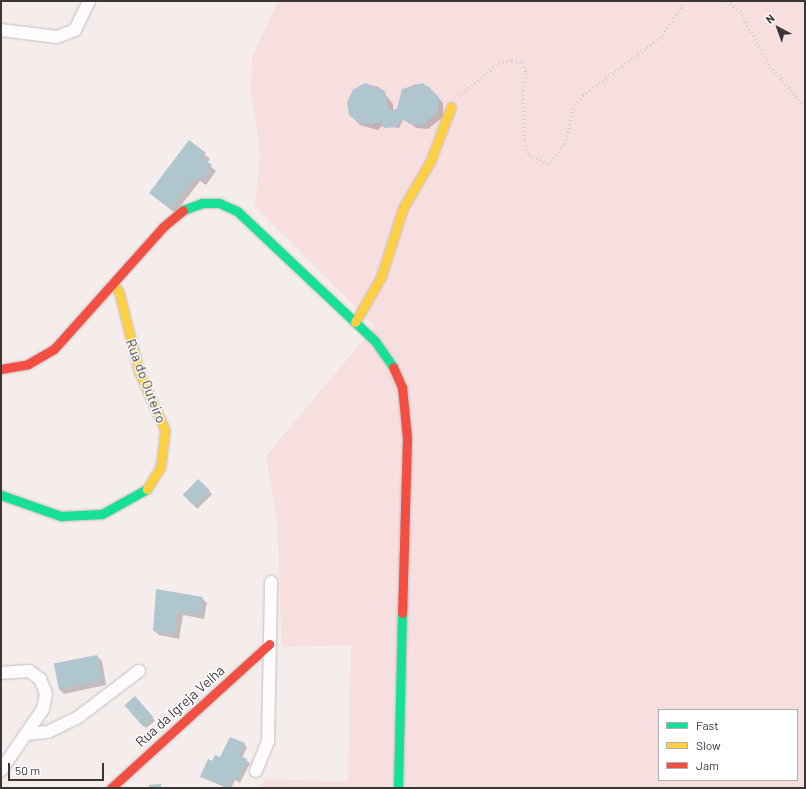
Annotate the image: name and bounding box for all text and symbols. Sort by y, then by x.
north arrow [758,8,798,48]
text: N [763,11,777,26]
street label: Rua do Outeiro [122,336,170,426]
street label: Rua da Igreja Velha [132,662,228,750]
legend [658,709,798,781]
text: Fast [696,718,719,732]
text: Slow [696,738,721,752]
scale bar [10,755,106,781]
text: Jam [696,758,719,772]
text: 50 m [15,763,40,777]

